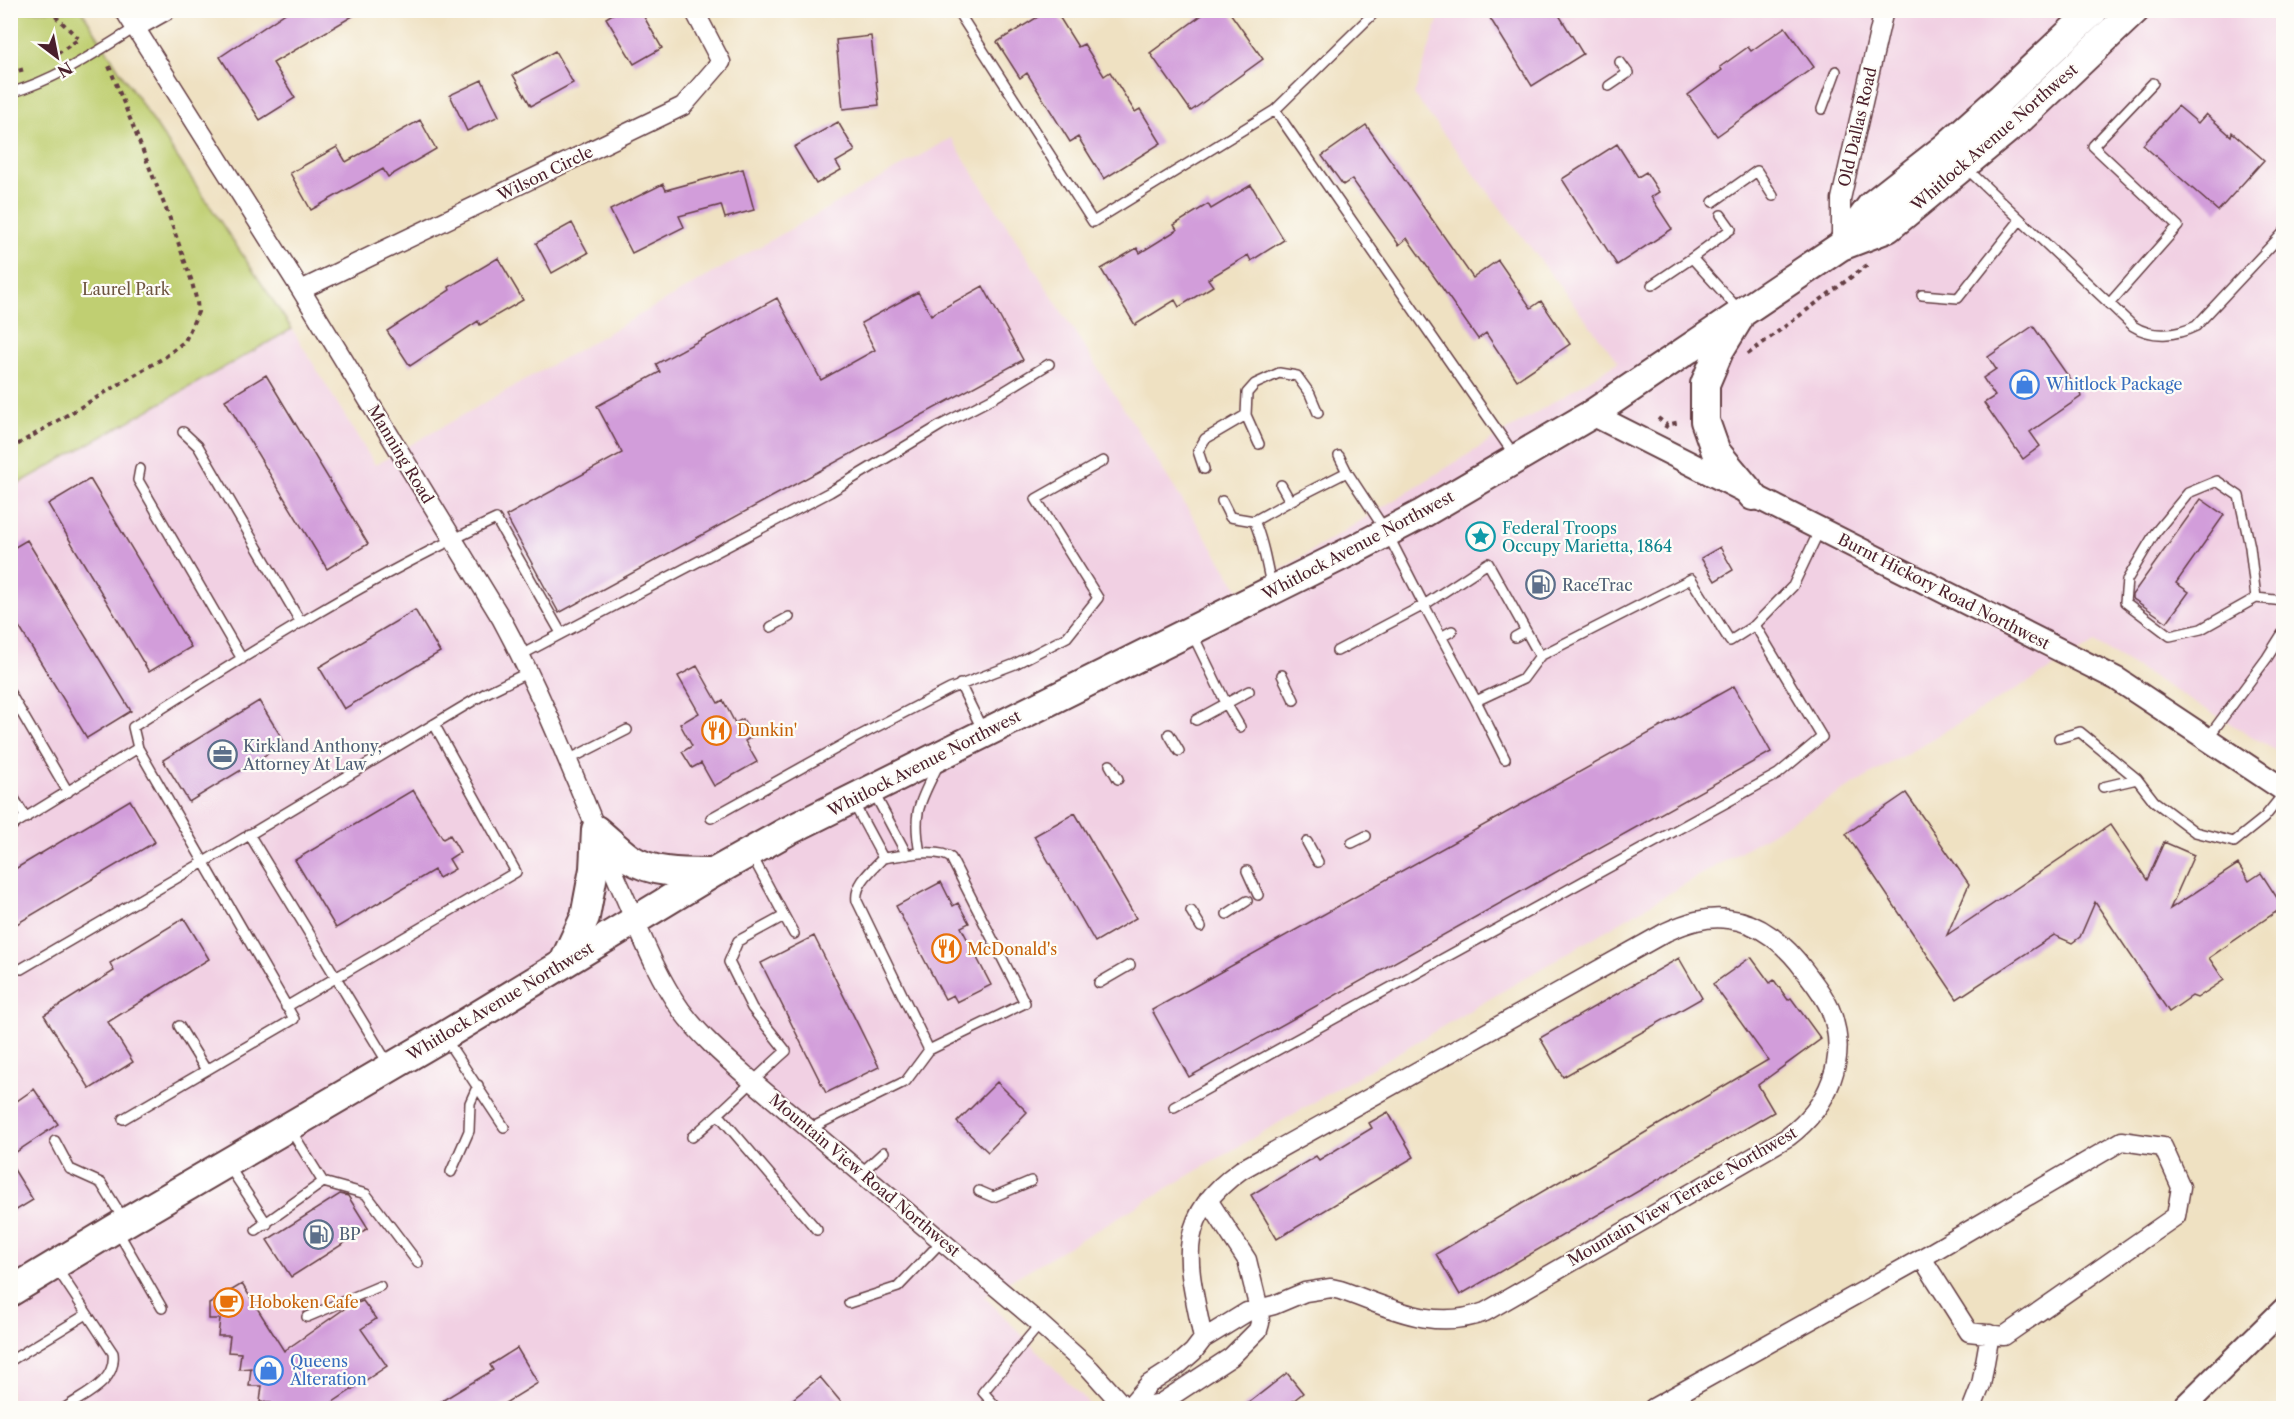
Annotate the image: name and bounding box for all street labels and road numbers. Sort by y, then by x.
street label: Whitlock Avenue Northwest [1906,59,2082,215]
street label: Old Dallas Road [1834,65,1881,189]
street label: Wilson Circle [493,141,596,205]
street label: Manning Road [364,401,438,507]
street label: Whitlock Avenue Northwest [1258,486,1457,605]
street label: Burnt Hickory Road Northwest [1835,529,2054,653]
street label: Whitlock Avenue Northwest [823,705,1024,821]
street label: Whitlock Avenue Northwest [402,937,597,1065]
street label: Mountain View Road Northwest [766,1089,965,1261]
street label: Mountain View Terrace Northwest [1564,1122,1801,1270]

